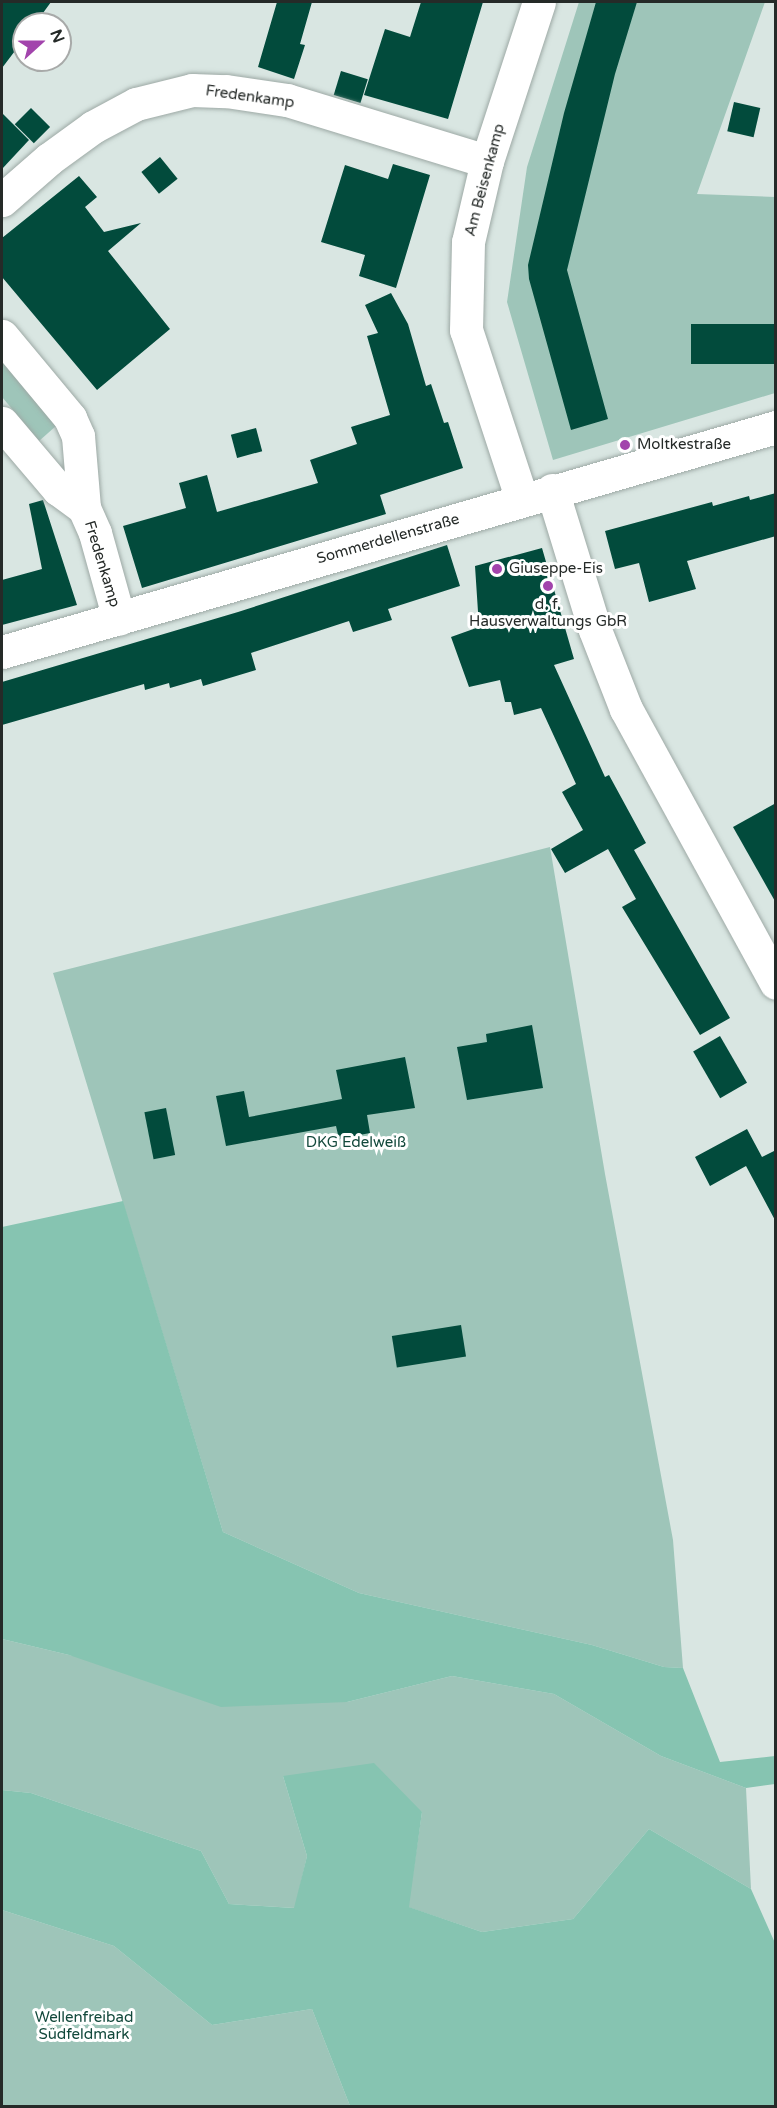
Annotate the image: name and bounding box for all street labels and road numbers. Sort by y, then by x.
street label: Fredenkamp [204,82,296,112]
street label: Am Beisenkamp [461,122,509,238]
street label: Sommerdellenstraße [315,510,461,568]
street label: Fredenkamp [80,519,124,609]

